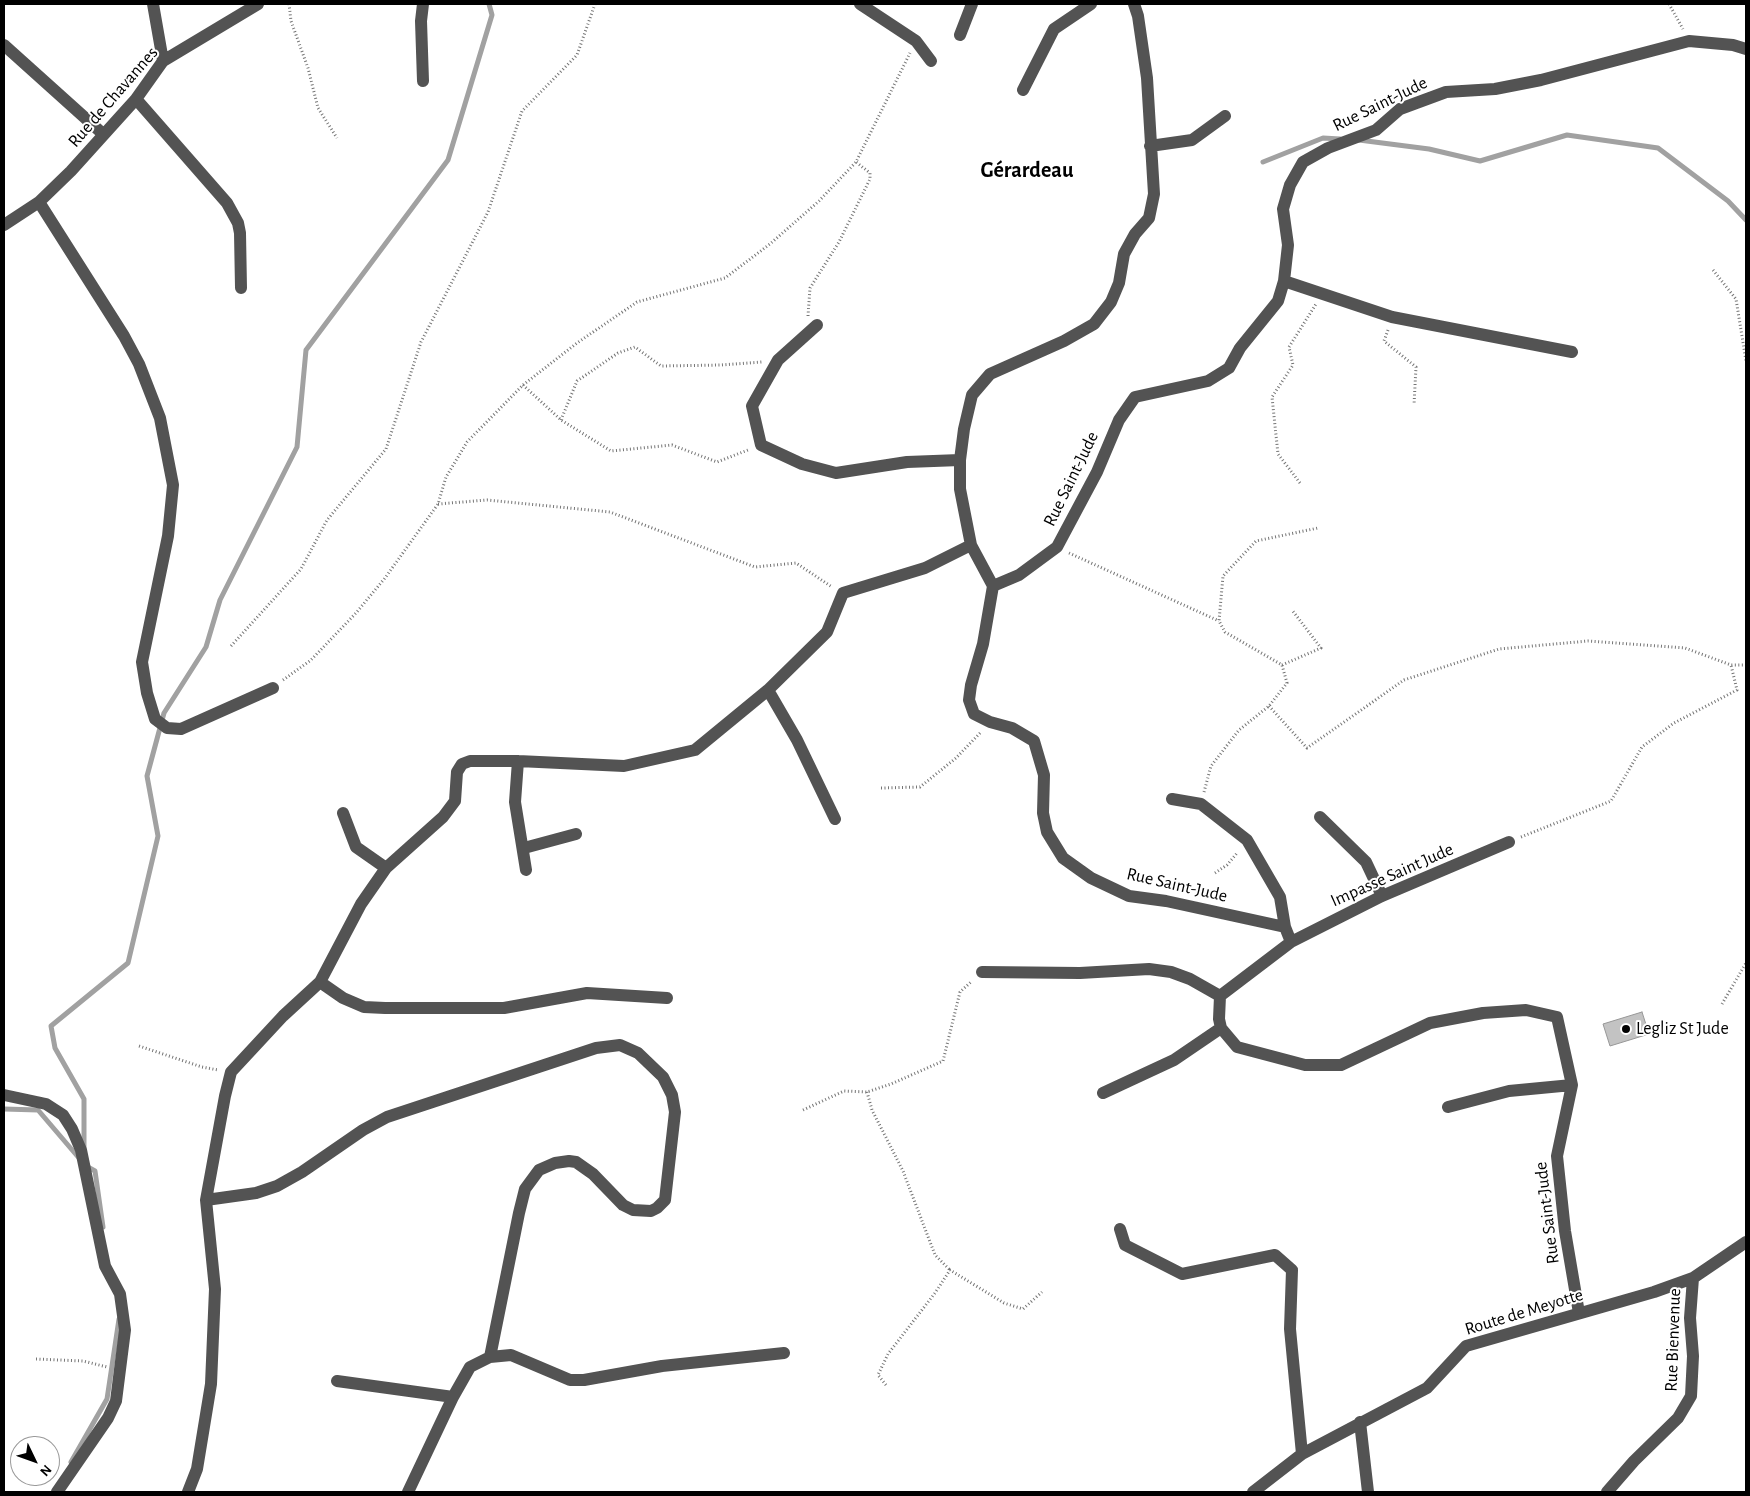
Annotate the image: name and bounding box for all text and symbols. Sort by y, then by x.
street label: Rue de Chavannes [63,42,163,152]
street label: Rue Saint-Jude [1329,72,1431,136]
district label: Gérardeau [981,157,1073,183]
street label: Rue Saint-Jude [1039,428,1103,530]
street label: Impasse Saint Jude [1327,838,1457,912]
street label: Rue Saint-Jude [1124,863,1230,907]
place label: Legliz St Jude [1636,1018,1729,1040]
marker: Legliz St Jude [1620,1023,1632,1035]
street label: Rue Saint-Jude [1530,1161,1564,1265]
street label: Route de Meyotte [1462,1284,1586,1340]
street label: Rue Bienvenue [1660,1288,1686,1392]
north arrow [10,1436,60,1486]
text: N [37,1462,54,1479]

